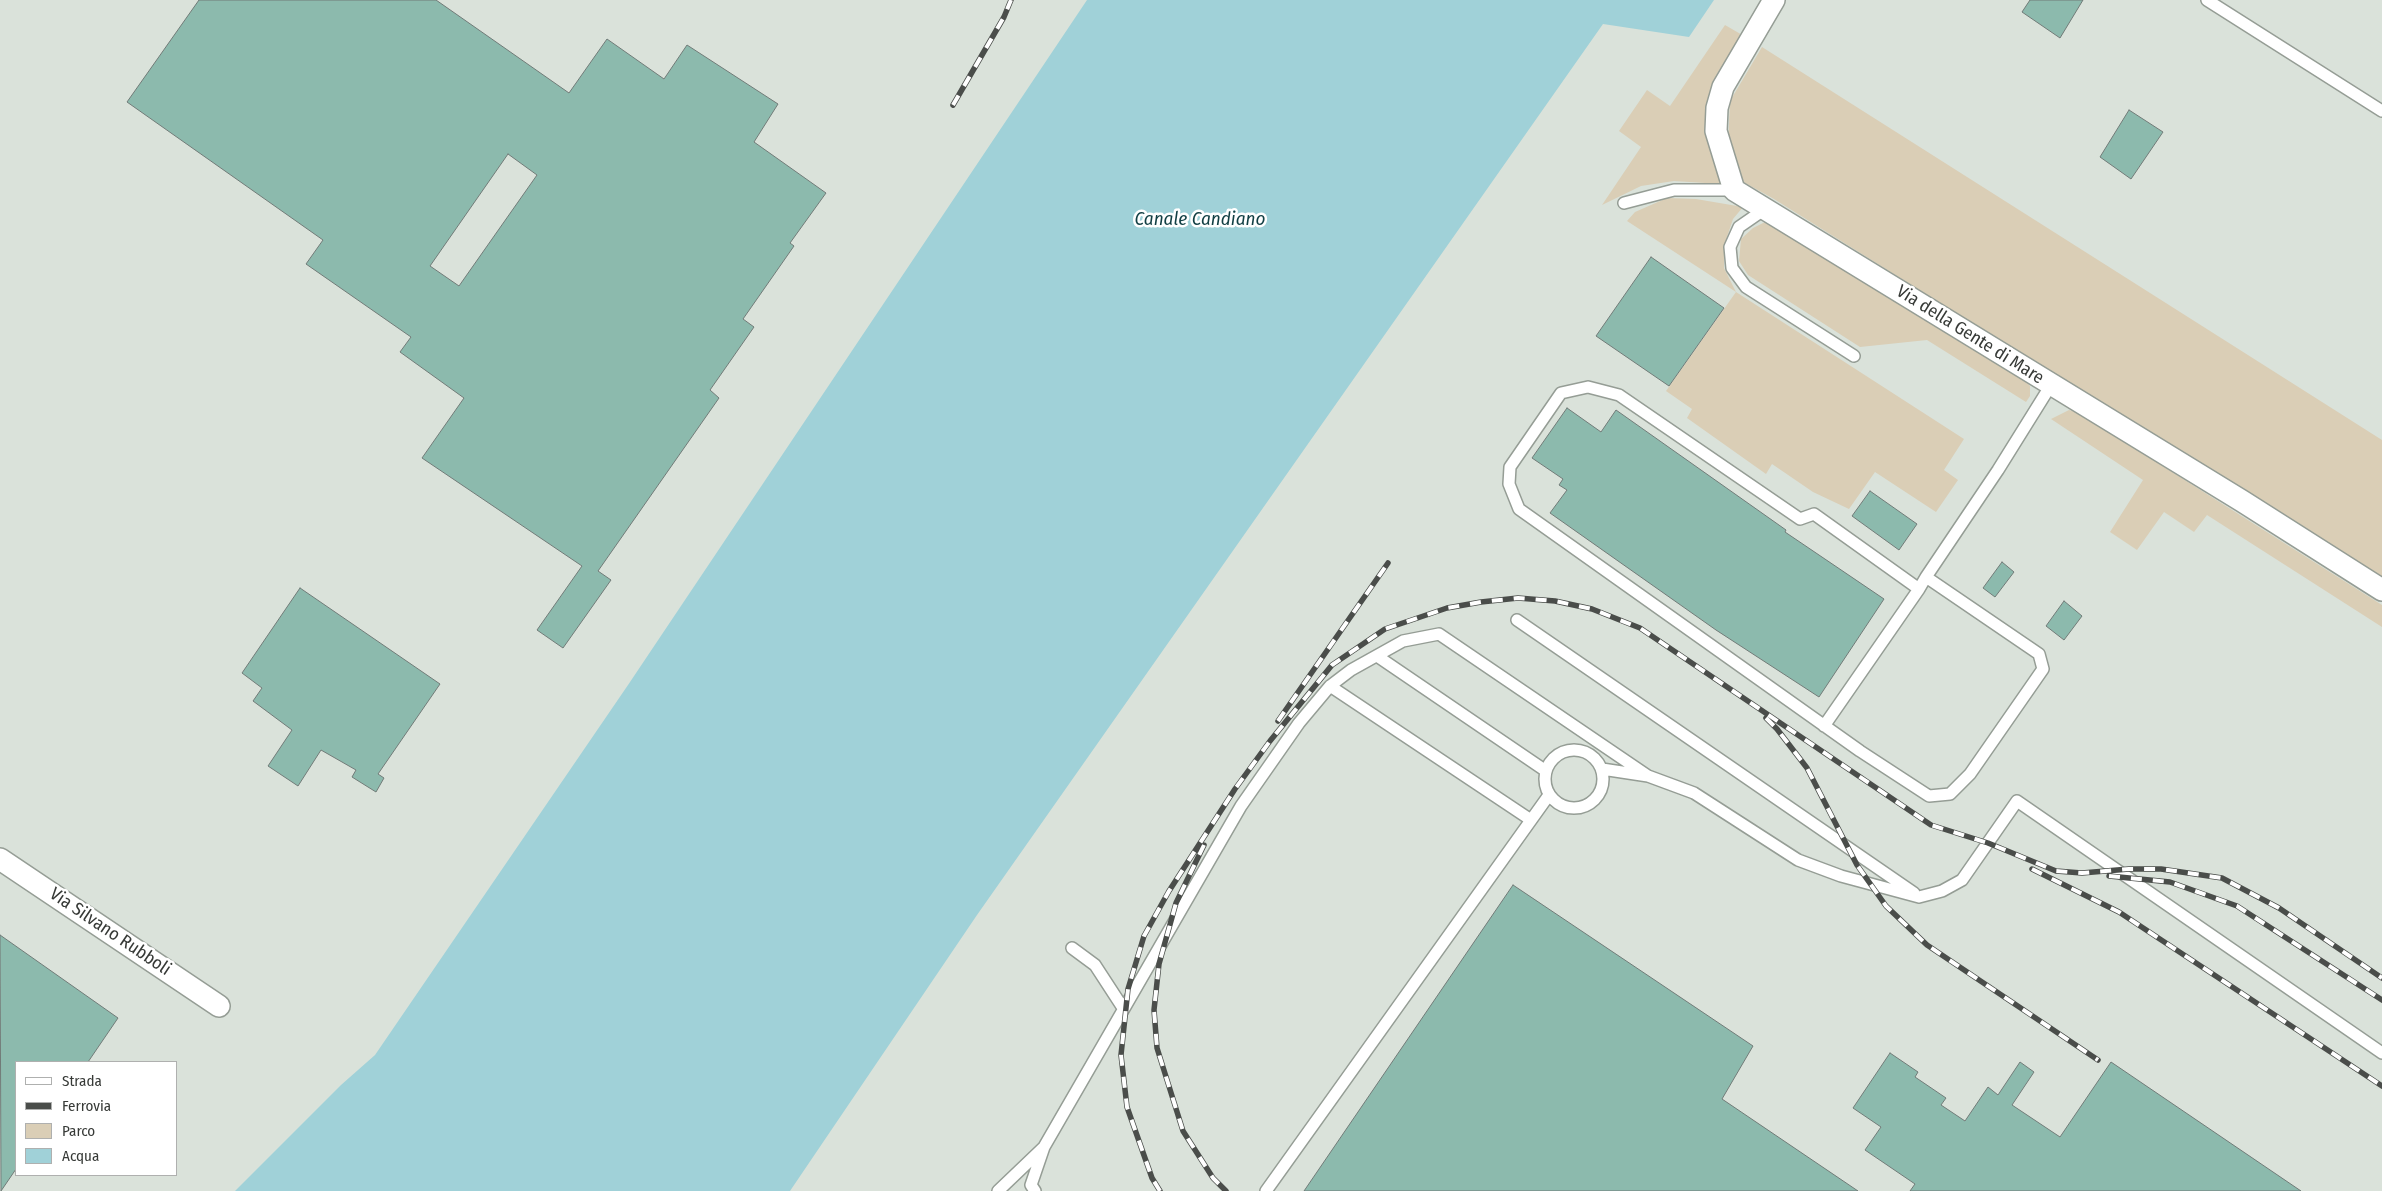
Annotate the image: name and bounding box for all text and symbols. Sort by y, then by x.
water label: Canale Candiano [1135,209,1265,231]
street label: Via della Gente di Mare [1892,281,2048,389]
street label: Via Silvano Rubboli [45,883,175,981]
legend [15,1061,178,1176]
text: Strada [62,1072,102,1090]
text: Ferrovia [62,1097,111,1115]
text: Parco [62,1122,95,1140]
text: Acqua [62,1147,99,1165]

